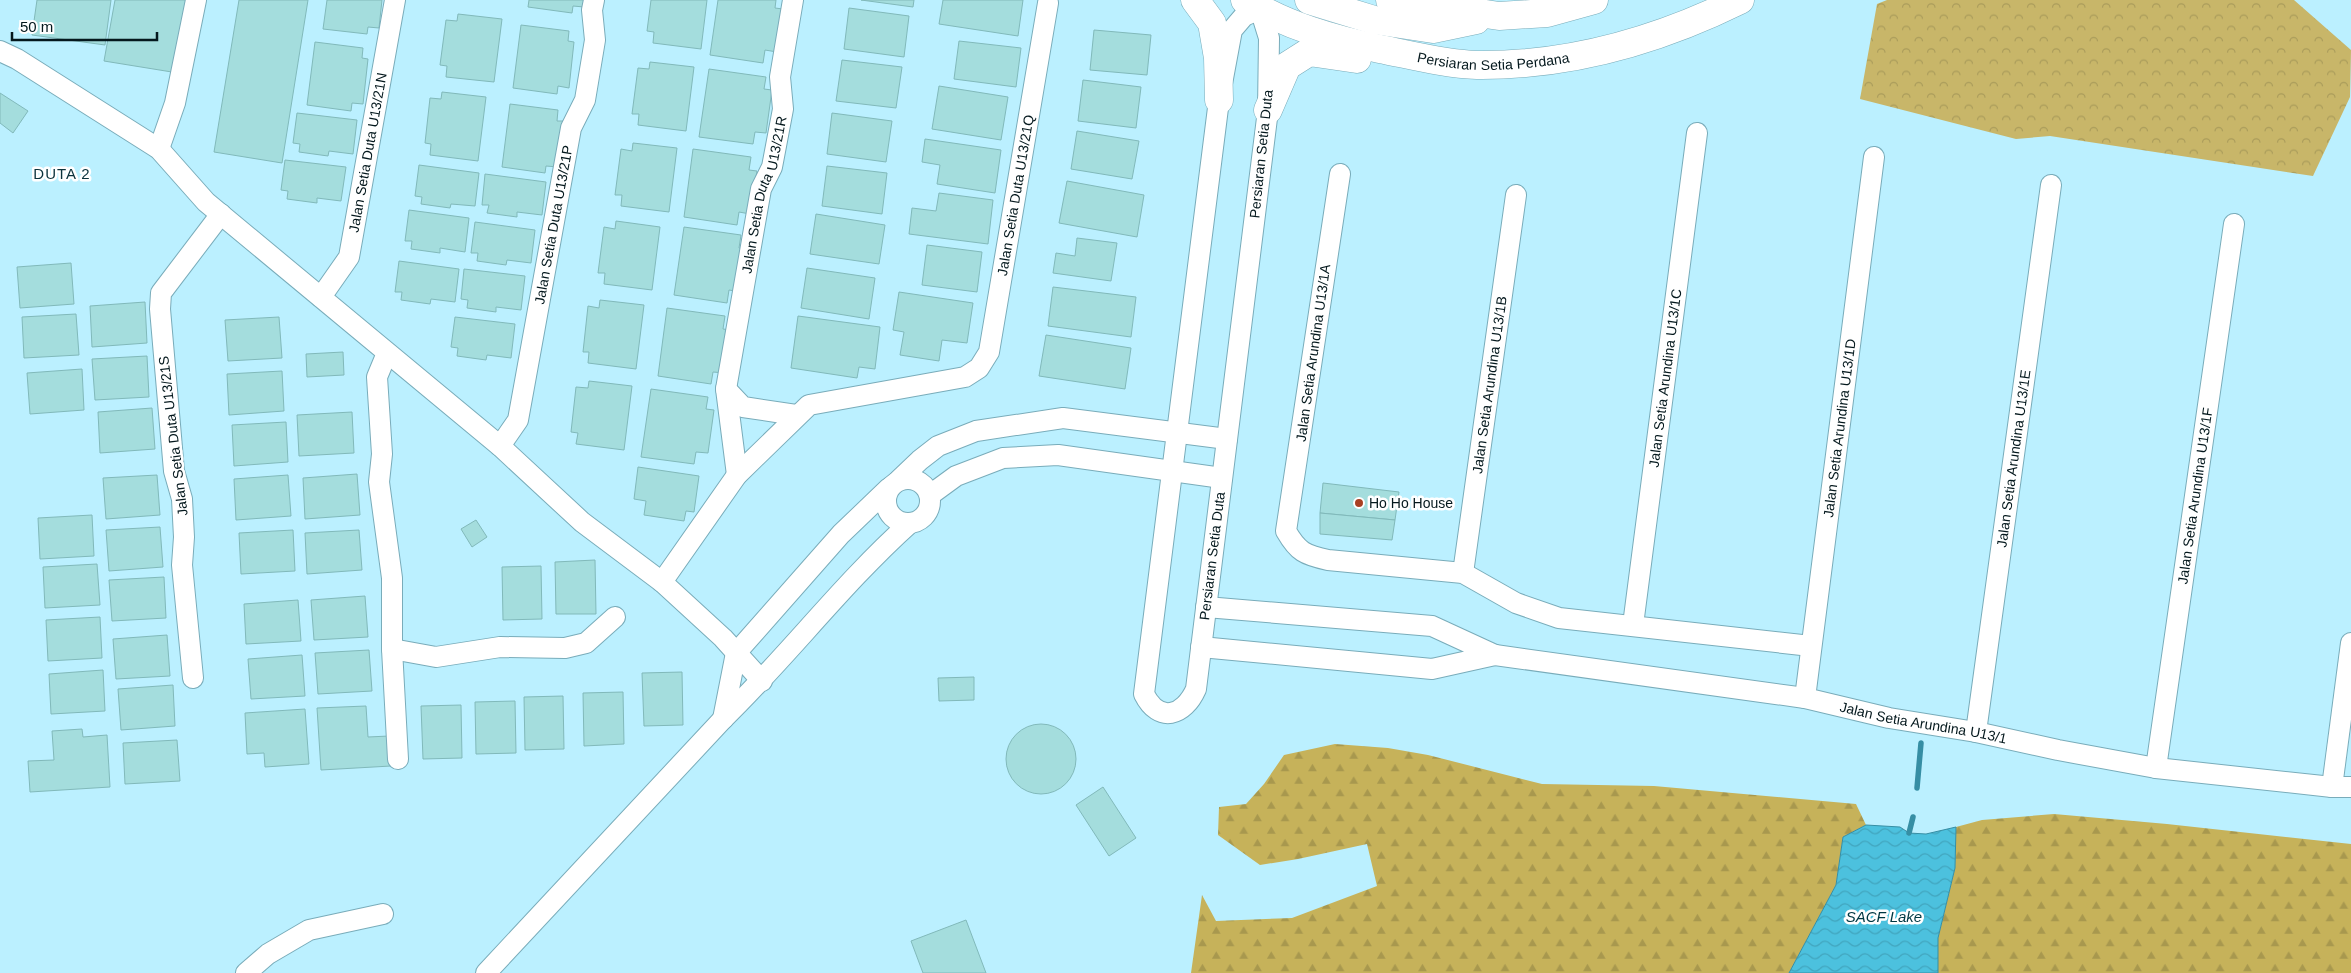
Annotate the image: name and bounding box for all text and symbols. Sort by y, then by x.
scale bar [12,10,158,42]
text: 50 m [20,18,53,35]
street label: Persiaran Setia Perdana [1416,49,1571,73]
street label: Jalan Setia Duta U13/21N [346,71,390,234]
street label: Persiaran Setia Duta [1246,89,1276,219]
street label: Jalan Setia Duta U13/21Q [994,114,1037,277]
street label: Jalan Setia Duta U13/21R [738,115,789,275]
street label: Jalan Setia Duta U13/21P [531,144,576,306]
district label: DUTA 2 [33,165,91,182]
street label: Jalan Setia Arundina U13/1A [1293,263,1333,443]
street label: Jalan Setia Arundina U13/1C [1646,288,1685,468]
street label: Jalan Setia Arundina U13/1B [1469,295,1510,475]
street label: Jalan Setia Arundina U13/1D [1820,338,1859,518]
street label: Jalan Setia Duta U13/21S [155,355,191,517]
street label: Jalan Setia Arundina U13/1E [1993,369,2034,548]
street label: Jalan Setia Arundina U13/1F [2174,406,2216,585]
street label: Persiaran Setia Duta [1196,491,1228,621]
place label: Ho Ho House [1369,495,1453,511]
marker: Ho Ho House [1353,497,1365,509]
street label: Jalan Setia Arundina U13/1 [1838,699,2009,747]
water label: SACF Lake [1846,908,1922,925]

